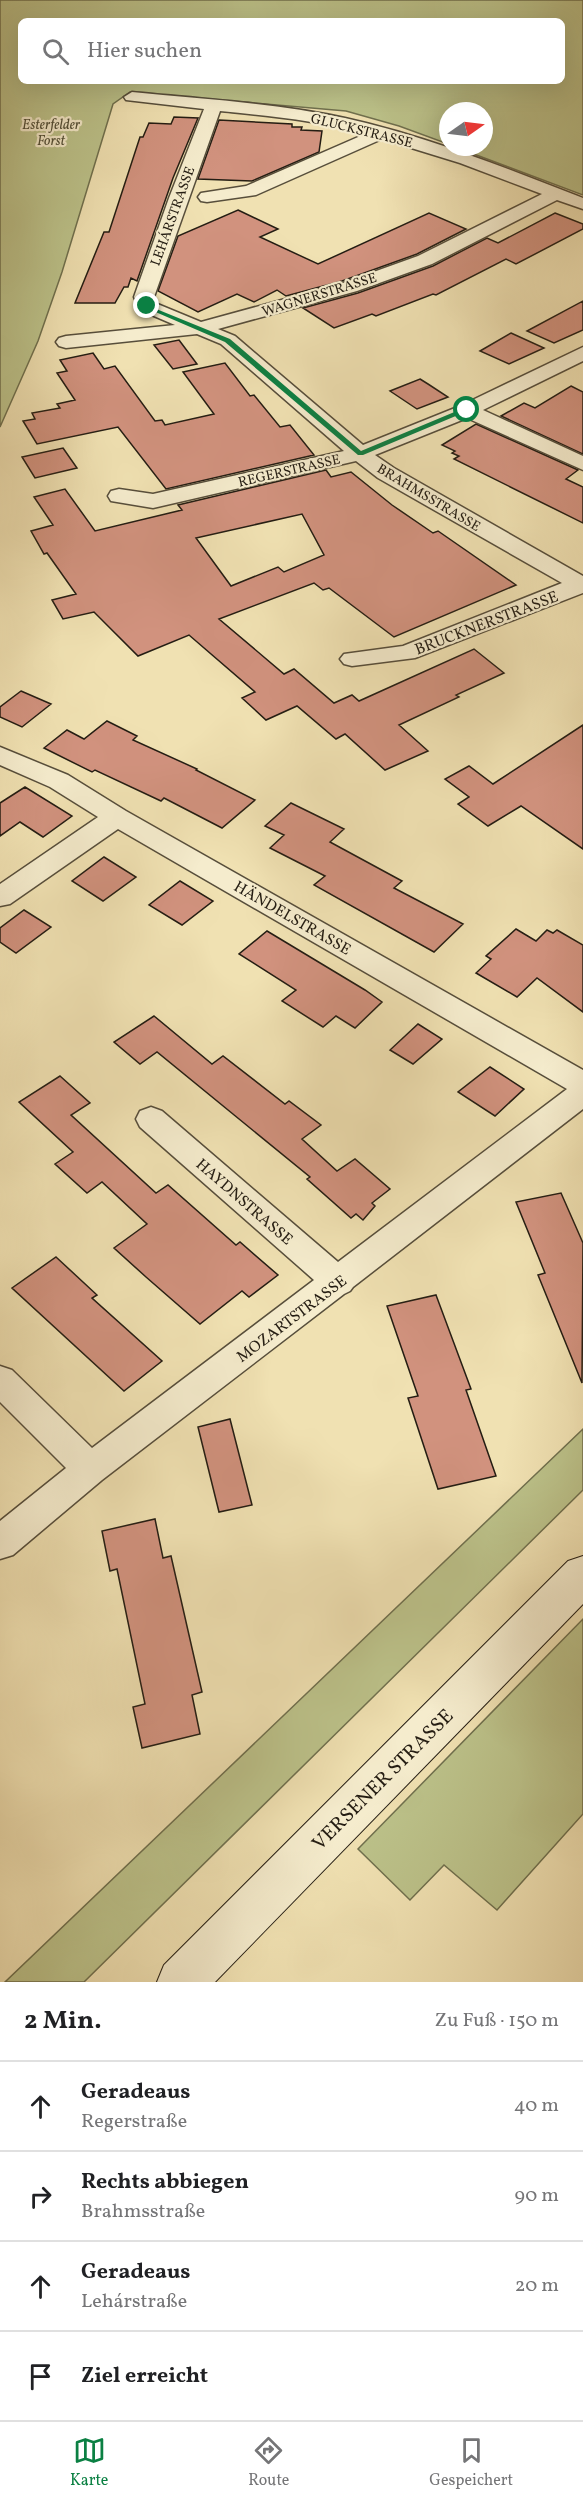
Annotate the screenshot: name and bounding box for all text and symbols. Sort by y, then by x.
search box [18,18,565,84]
icon: search [39,35,72,68]
text: Hier suchen [87,36,202,67]
north arrow [439,102,493,156]
street label: GLUCKSTRASSE [309,110,415,153]
park label: Esterfelder Forst [22,116,81,151]
street label: LEHÁRSTRASSE [147,164,200,269]
street label: WAGNERSTRASSE [260,269,379,322]
route end [133,292,159,318]
route start [453,396,479,422]
street label: REGERSTRASSE [236,450,342,492]
street label: BRAHMSSTRASSE [373,460,484,537]
street label: BRUCKNERSTRASSE [412,586,562,661]
street label: HÄNDELSTRASSE [229,876,355,961]
street label: HAYDNSTRASSE [190,1154,297,1251]
street label: MOZARTSTRASSE [232,1271,352,1368]
street label: VERSENER STRASSE [306,1703,461,1858]
text: 2 Min. [24,2003,102,2039]
text: Zu Fuß · 150 m [435,2007,559,2035]
text: Geradeaus [81,2077,191,2108]
icon: ahead [24,2090,57,2123]
text: 40 m [514,2092,559,2120]
text: Regerstraße [81,2108,187,2136]
text: Rechts abbiegen [81,2167,249,2198]
icon: right [24,2180,57,2213]
text: 90 m [515,2182,559,2210]
text: Brahmsstraße [81,2198,205,2226]
text: Geradeaus [81,2257,191,2288]
icon: ahead [24,2270,57,2303]
text: 20 m [515,2272,559,2300]
text: Lehárstraße [81,2288,187,2316]
icon: arrive [24,2360,57,2393]
text: Ziel erreicht [81,2361,208,2392]
tab: Karte [70,2434,108,2492]
tab: Route [248,2434,289,2492]
tab: Gespeichert [429,2434,513,2492]

